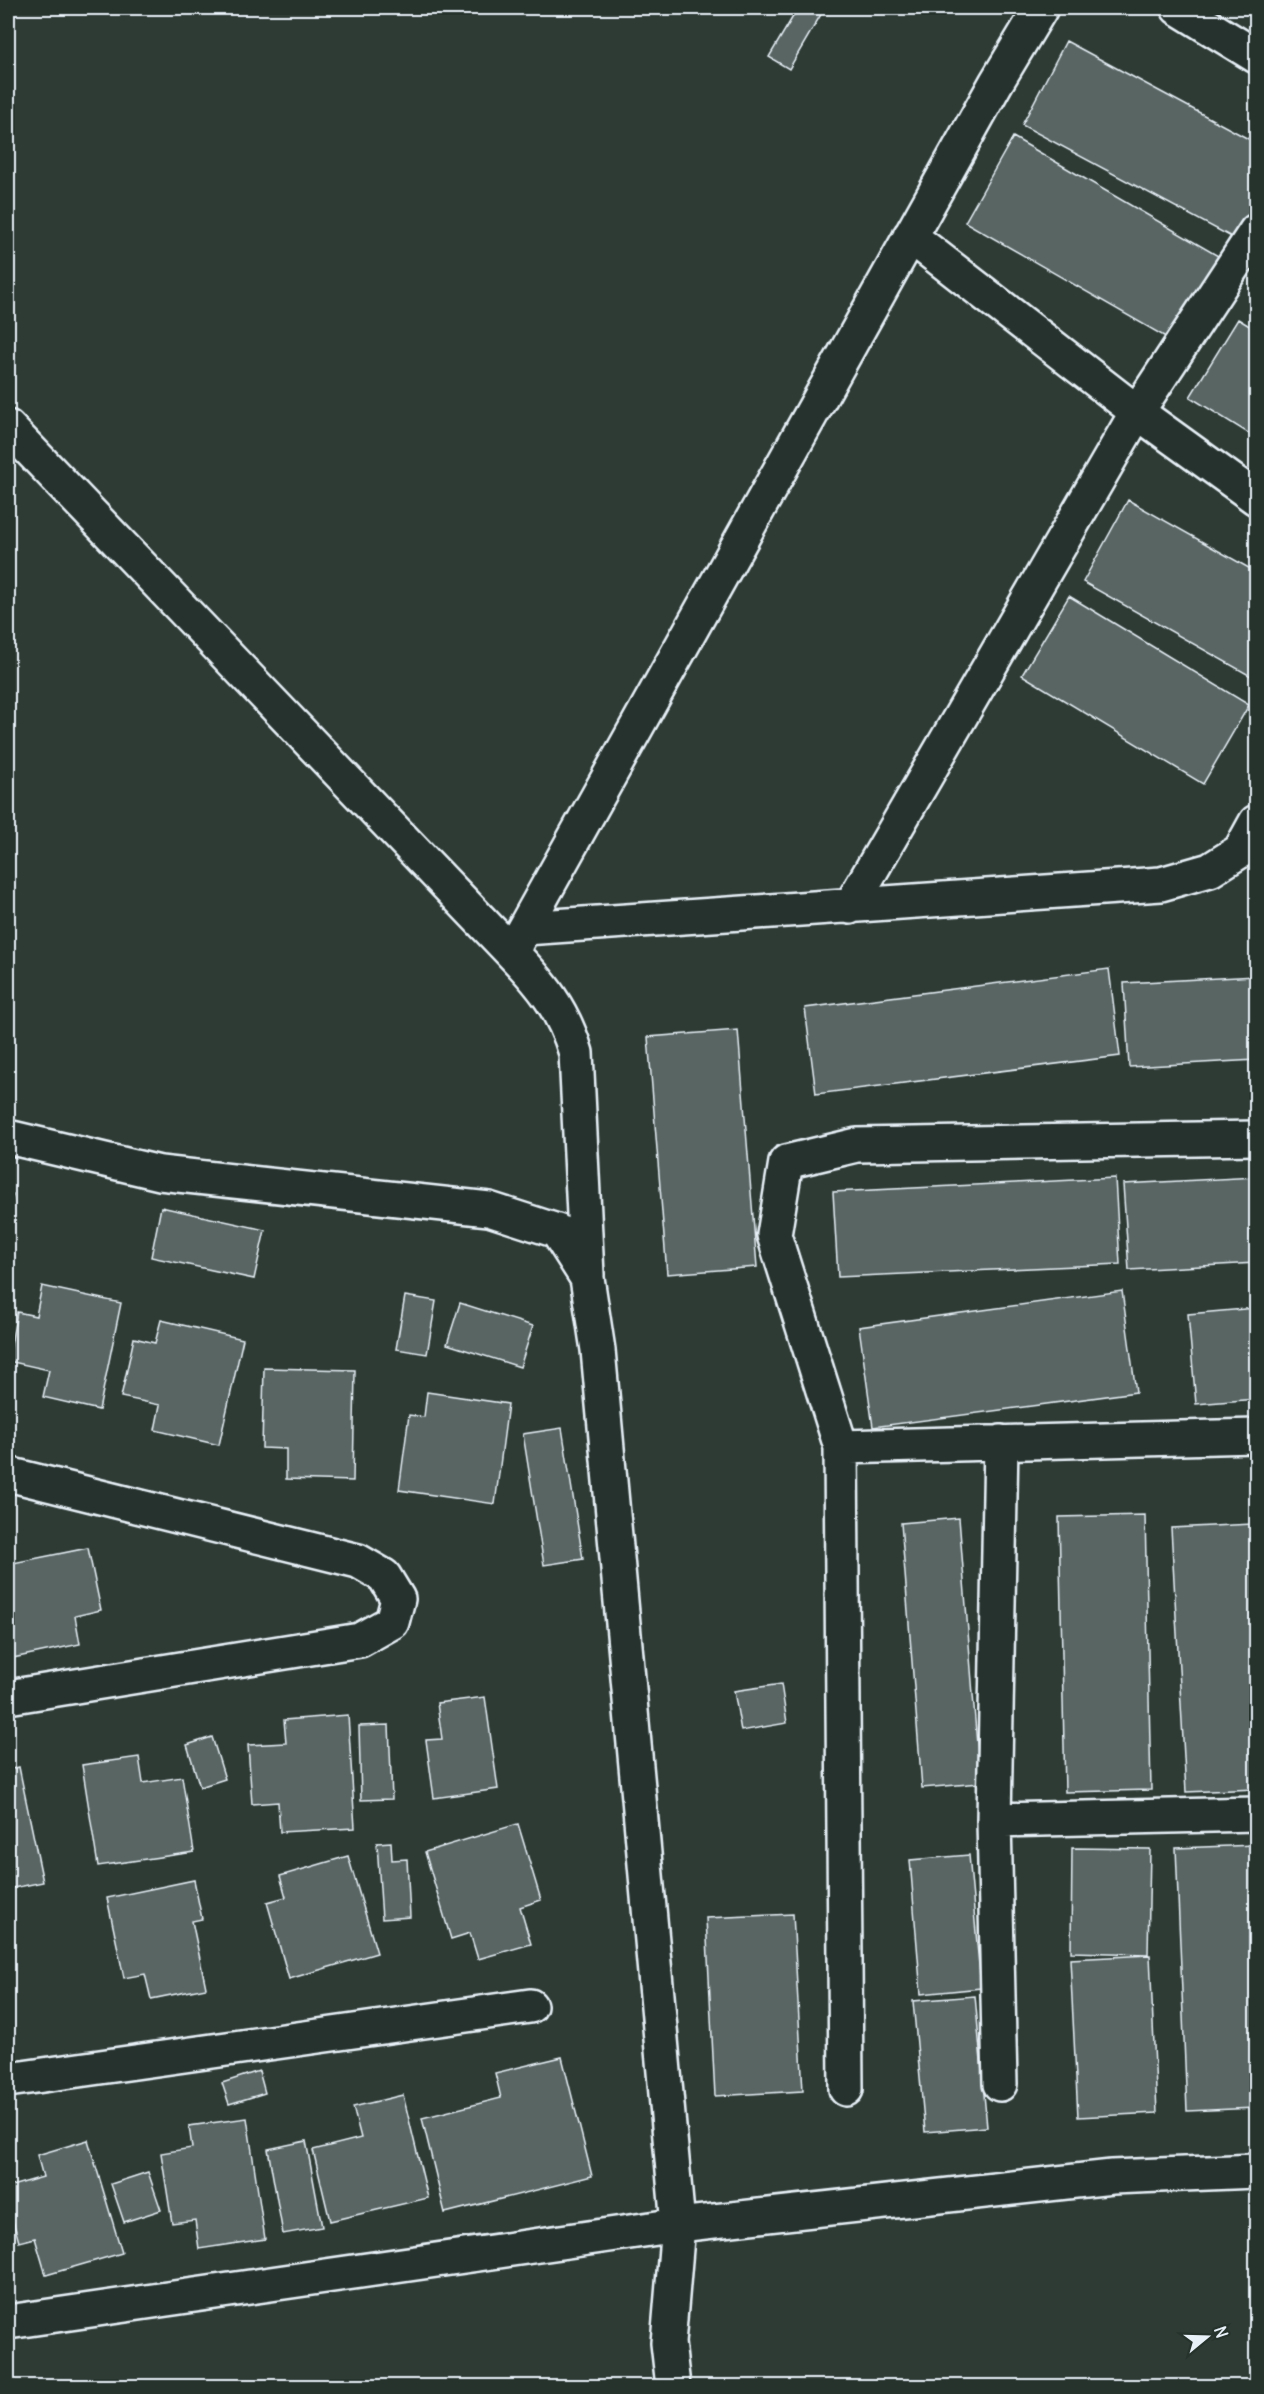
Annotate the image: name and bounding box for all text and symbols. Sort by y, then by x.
north arrow [1177,2307,1237,2367]
text: N [1210,2324,1232,2341]

